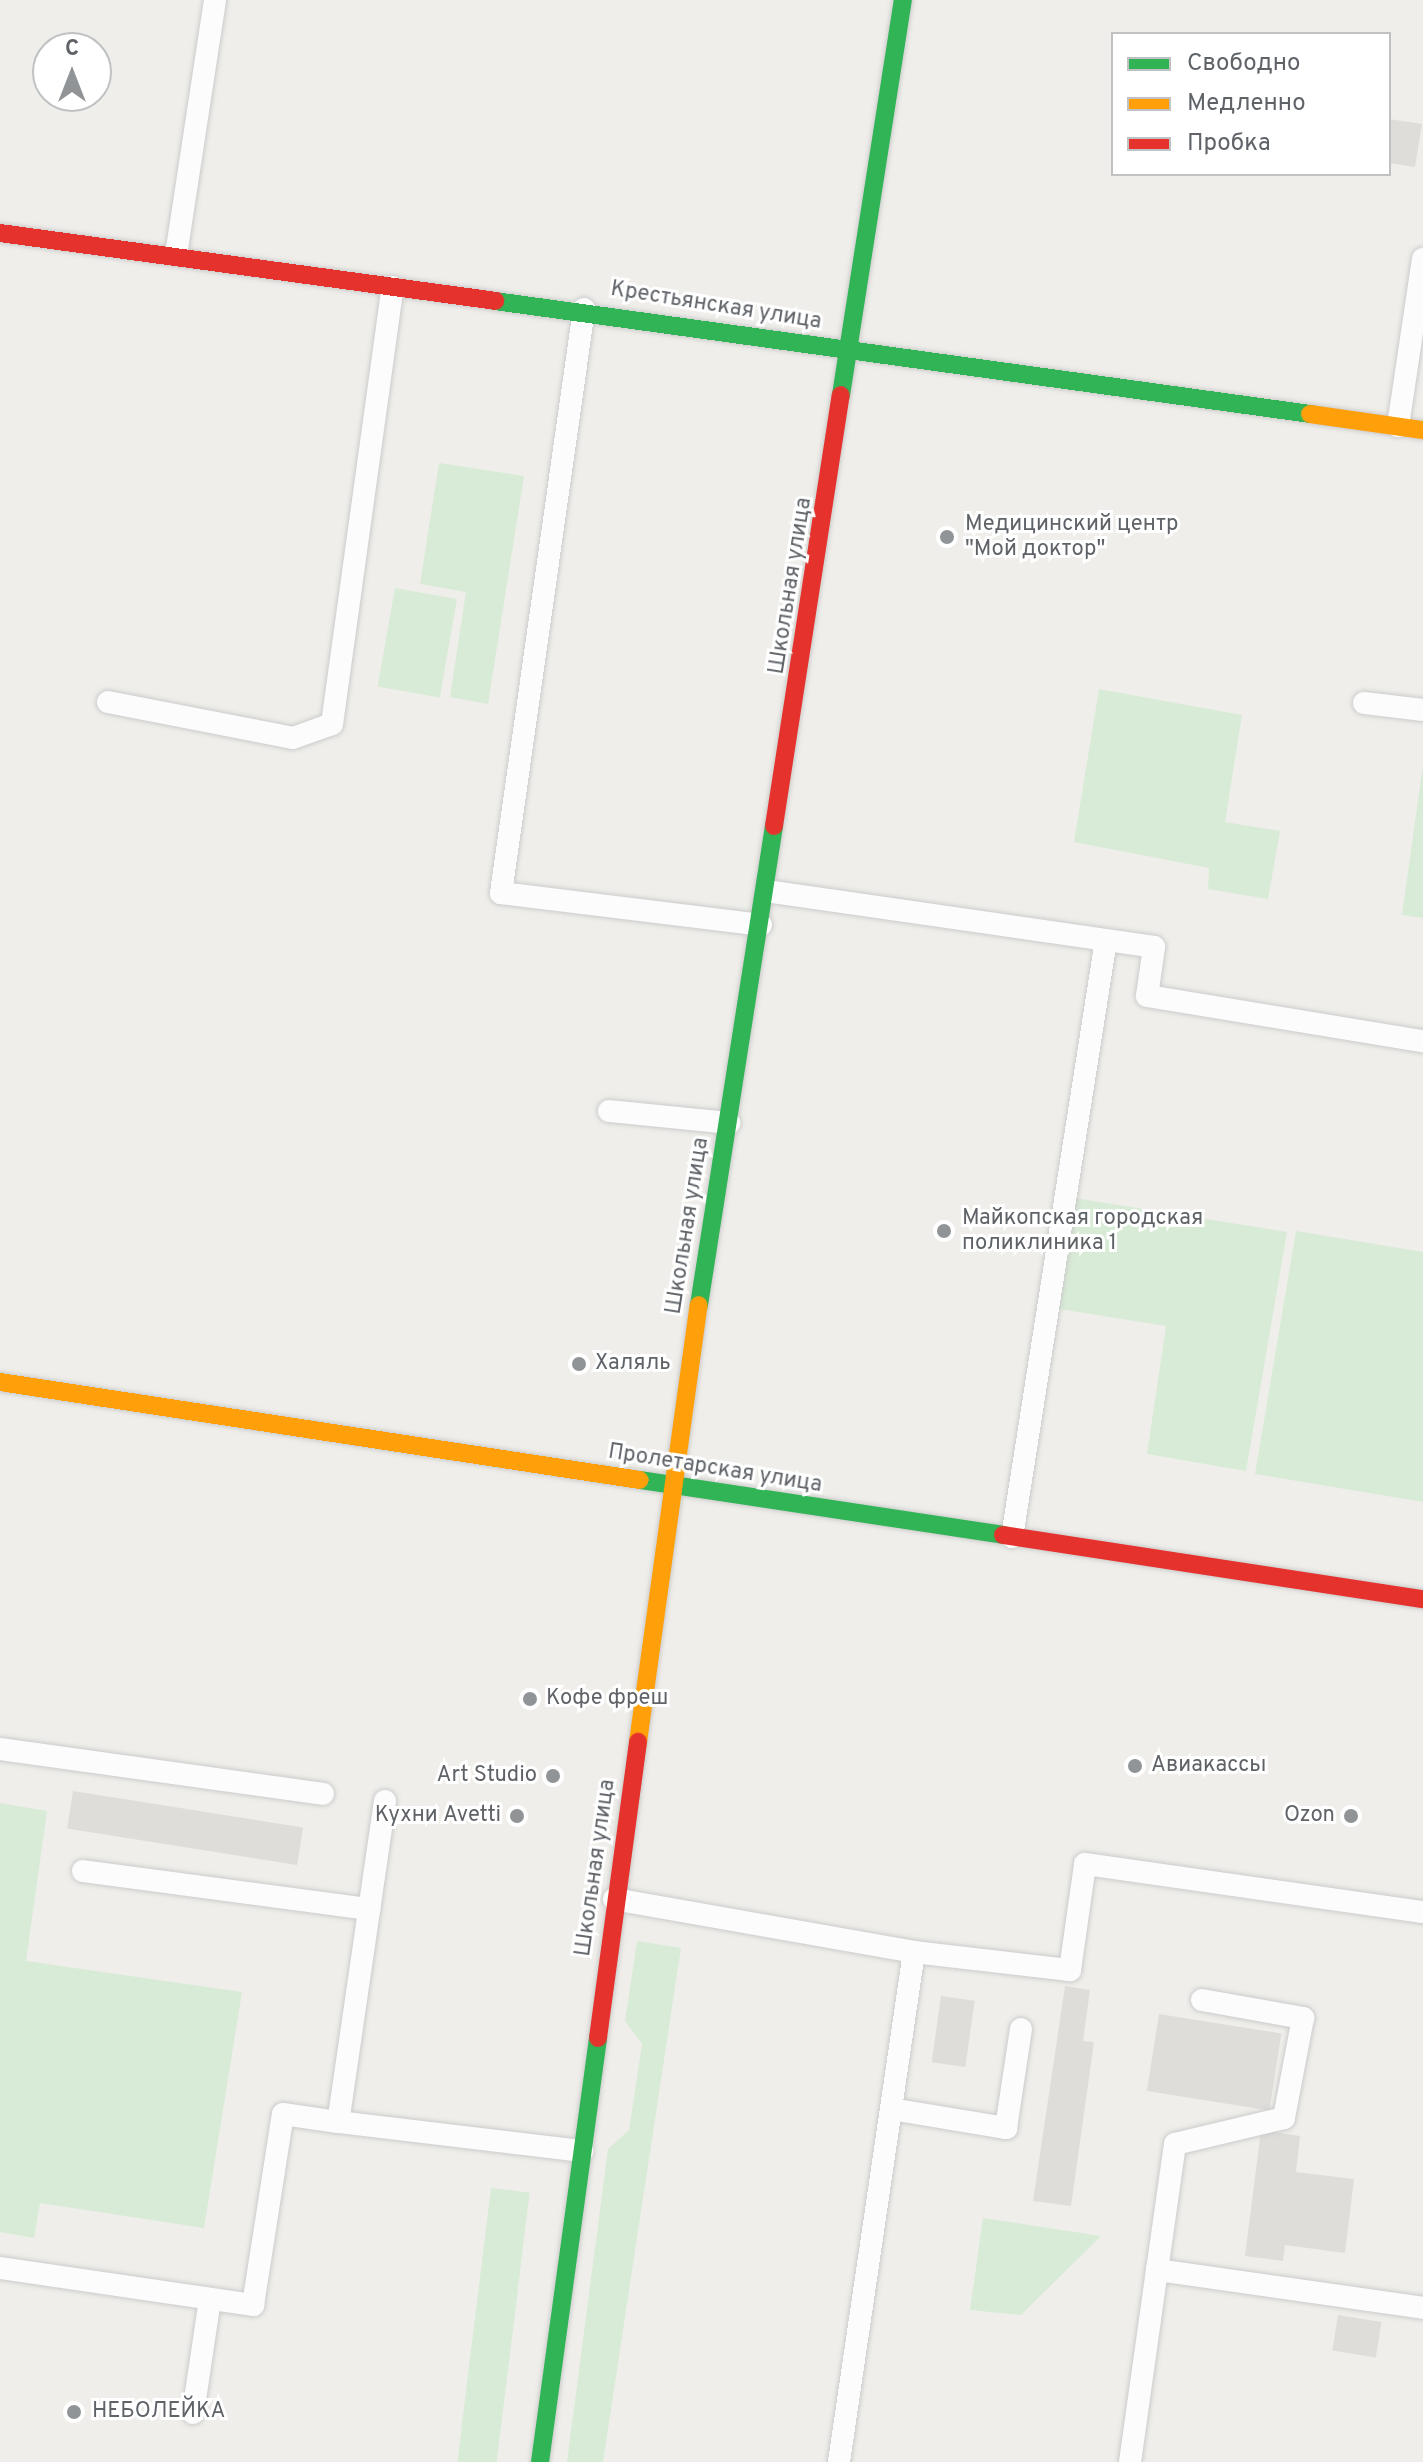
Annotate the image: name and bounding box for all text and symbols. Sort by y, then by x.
north arrow [32,32,112,112]
legend [1111,32,1391,176]
text: С [65,36,79,63]
text: Свободно [1187,49,1300,79]
text: Медленно [1187,89,1306,119]
text: Пробка [1187,129,1271,159]
street label: Крестьянская улица [609,276,823,336]
street label: Школьная улица [764,496,818,676]
place label: Медицинский центр "Мой доктор" [965,511,1178,562]
marker: Медицинский центр "Мой доктор" [936,526,958,548]
street label: Школьная улица [661,1136,715,1316]
place label: Майкопская городская поликлиника 1 [962,1205,1203,1256]
marker: Майкопская городская поликлиника 1 [933,1220,955,1242]
place label: Халяль [595,1351,671,1377]
marker: Халяль [570,1355,588,1373]
street label: Пролетарская улица [606,1439,824,1499]
place label: Кофе фреш [546,1686,668,1712]
marker: Кофе фреш [521,1690,539,1708]
place label: Авиакассы [1151,1753,1266,1779]
marker: Авиакассы [1126,1757,1144,1775]
place label: Art Studio [436,1763,537,1789]
marker: Art Studio [544,1767,562,1785]
street label: Школьная улица [571,1778,621,1958]
place label: Кухни Avetti [375,1803,501,1829]
place label: Ozon [1284,1803,1335,1829]
marker: Кухни Avetti [508,1807,526,1825]
marker: Ozon [1342,1807,1360,1825]
place label: НЕБОЛЕЙКА [92,2399,226,2425]
marker: НЕБОЛЕЙКА [63,2401,85,2423]

